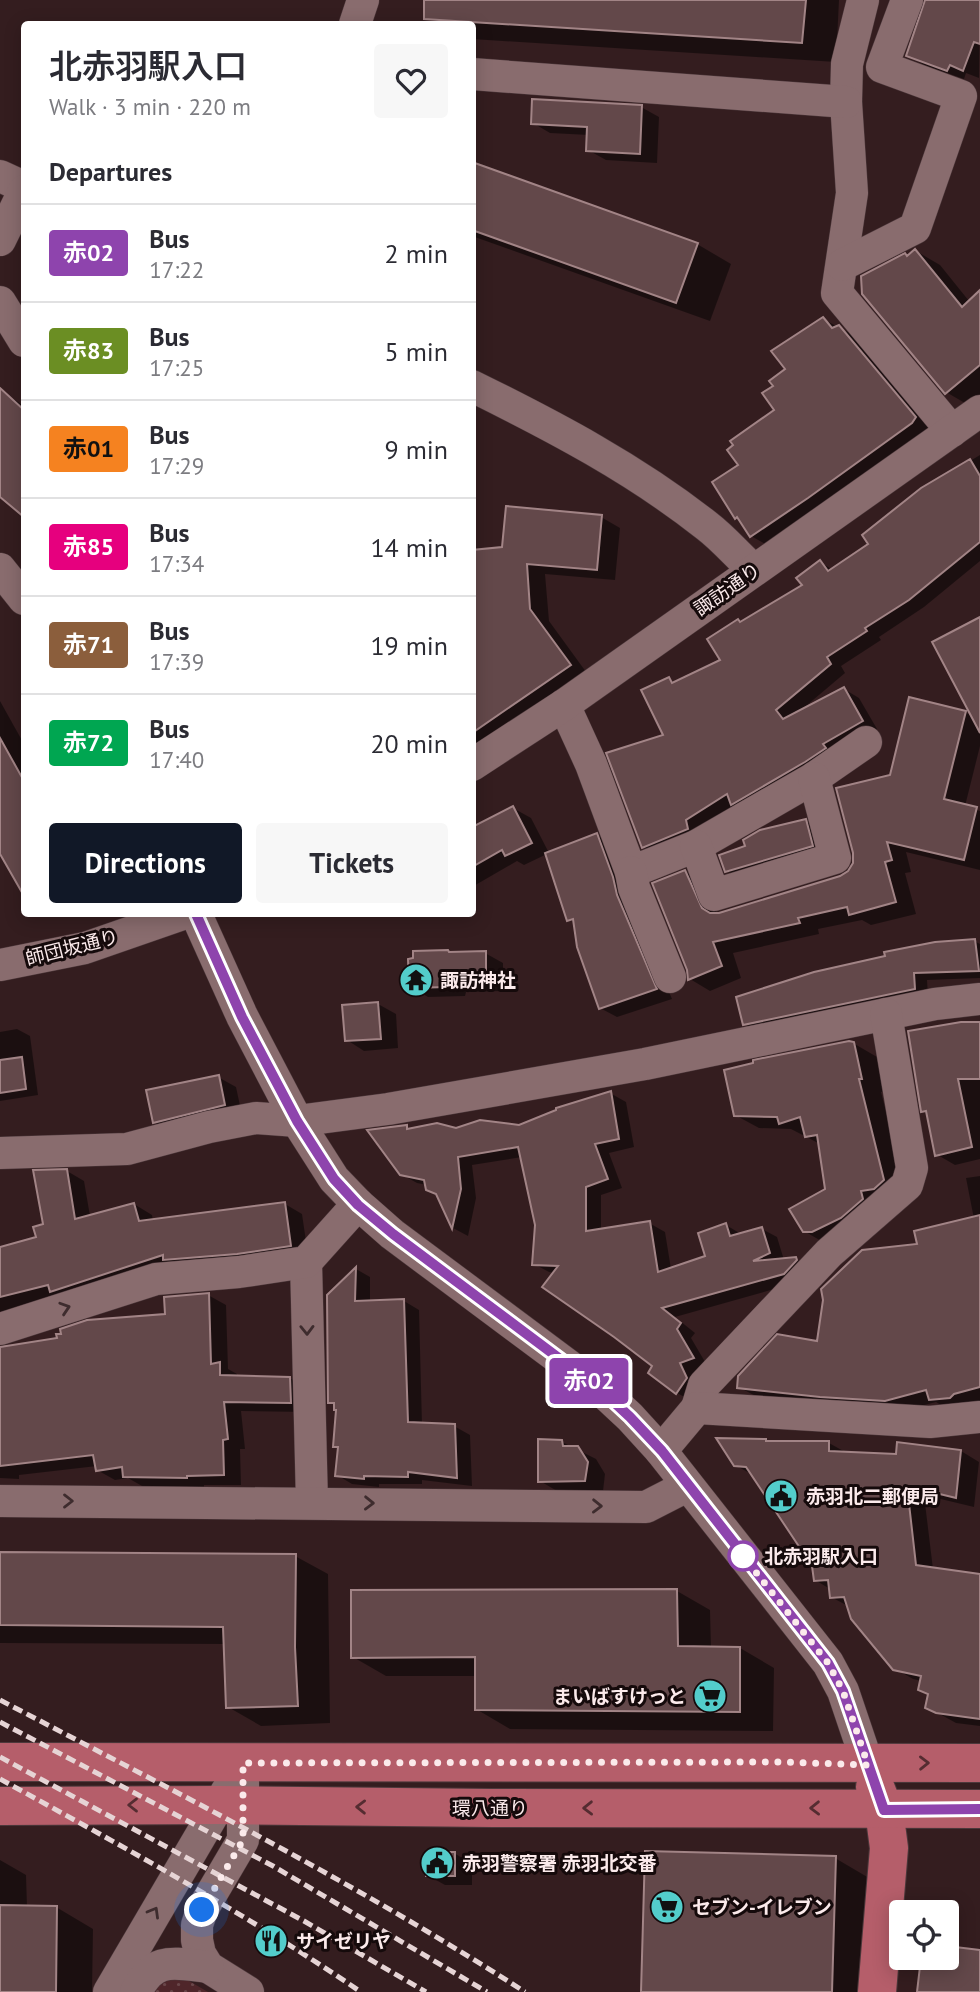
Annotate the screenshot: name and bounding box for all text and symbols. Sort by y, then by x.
text: 北赤羽駅入口 [49,44,247,87]
button: heart [374,44,448,118]
text: Walk · 3 min · 220 m [49,92,251,121]
text: Departures [49,155,172,188]
text: Bus [149,222,190,255]
text: 赤02 [63,237,114,268]
text: 2 min [385,237,448,270]
text: 17:22 [149,255,204,284]
text: Bus [149,320,190,353]
text: 赤83 [63,335,114,366]
text: 5 min [385,335,448,368]
text: 17:25 [149,353,204,382]
text: Bus [149,418,190,451]
text: 赤01 [63,433,114,464]
text: 9 min [385,433,448,466]
text: 17:29 [149,451,204,480]
text: Bus [149,516,190,549]
text: 赤85 [63,531,114,562]
text: 14 min [370,531,448,564]
text: 17:34 [149,549,204,578]
street label: 諏訪通り [689,557,765,621]
text: Bus [149,614,190,647]
text: 赤71 [63,629,114,660]
text: 19 min [370,629,448,662]
text: 17:39 [149,647,204,676]
text: Bus [149,712,190,745]
text: 赤72 [63,727,114,758]
text: 20 min [370,727,448,760]
text: 17:40 [149,745,204,774]
button: Directions [49,823,242,903]
button: Tickets [256,823,448,903]
street label: 師団坂通り [23,924,121,970]
temple icon: 諏訪神社 [397,961,435,999]
place label: 諏訪神社 [440,968,516,992]
one-way arrow [59,1302,71,1317]
one-way arrow [300,1325,315,1336]
line badge: 赤02 [549,1358,629,1404]
text: 赤02 [563,1365,615,1396]
public building icon: 赤羽北二郵便局 [762,1477,800,1515]
place label: 赤羽北二郵便局 [806,1484,939,1508]
one-way arrow [63,1493,74,1509]
one-way arrow [364,1496,375,1511]
one-way arrow [591,1499,602,1514]
marker: 北赤羽駅入口 [728,1541,758,1571]
place label: 北赤羽駅入口 [764,1544,878,1568]
supermarket icon: まいばすけっと [691,1677,729,1715]
place label: まいばすけっと [553,1684,686,1708]
one-way arrow [919,1756,930,1771]
street label: 環八通り [452,1796,528,1820]
one-way arrow [127,1798,138,1813]
one-way arrow [355,1799,365,1815]
one-way arrow [582,1800,593,1815]
one-way arrow [810,1800,820,1816]
public building icon: 赤羽警察署 赤羽北交番 [418,1844,456,1882]
place label: 赤羽警察署 赤羽北交番 [462,1851,657,1875]
supermarket icon: セブン-イレブン [648,1888,686,1926]
your location [184,1892,219,1927]
place label: セブン-イレブン [692,1895,832,1919]
map controls [889,1900,959,1970]
button: locate [889,1900,959,1970]
one-way arrow [146,1906,159,1919]
restaurant icon: サイゼリヤ [252,1922,290,1960]
place label: サイゼリヤ [296,1929,391,1953]

